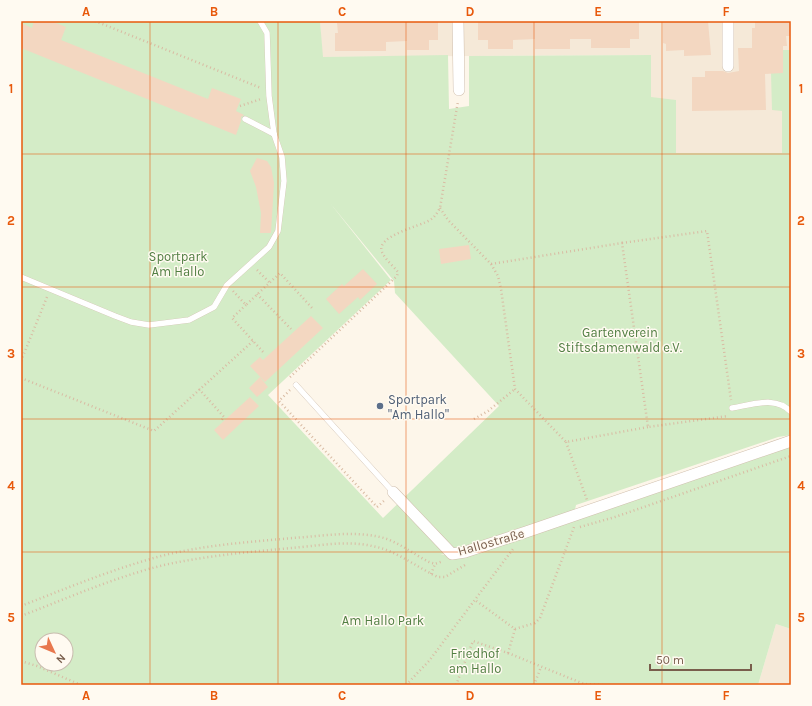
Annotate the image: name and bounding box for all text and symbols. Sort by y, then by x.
text: A [82,4,90,19]
text: B [210,4,218,19]
text: C [338,4,346,19]
text: D [466,4,475,19]
text: E [594,4,602,19]
text: F [722,4,730,19]
text: 1 [9,81,13,96]
text: 1 [799,81,803,96]
text: 2 [7,213,15,228]
text: 2 [797,213,805,228]
park label: Sportpark Am Hallo [149,249,207,279]
park label: Gartenverein Stiftsdamenwald e.V. [558,325,682,355]
text: 3 [7,346,15,361]
text: 3 [797,346,805,361]
place label: Sportpark "Am Hallo" [388,392,449,422]
marker: Sportpark "Am Hallo" [375,401,385,411]
text: 4 [7,478,15,493]
text: 4 [797,478,805,493]
street label: Hallostraße [456,525,526,559]
text: 5 [7,610,15,625]
text: 5 [797,610,805,625]
park label: Am Hallo Park [342,613,424,628]
north arrow [34,632,74,672]
park label: Friedhof am Hallo [449,646,501,676]
scale bar [650,646,751,672]
text: N [53,651,68,666]
text: 50 m [656,653,684,667]
text: A [82,688,90,703]
text: B [210,688,218,703]
text: C [338,688,346,703]
text: D [466,688,475,703]
text: E [594,688,602,703]
text: F [722,688,730,703]

